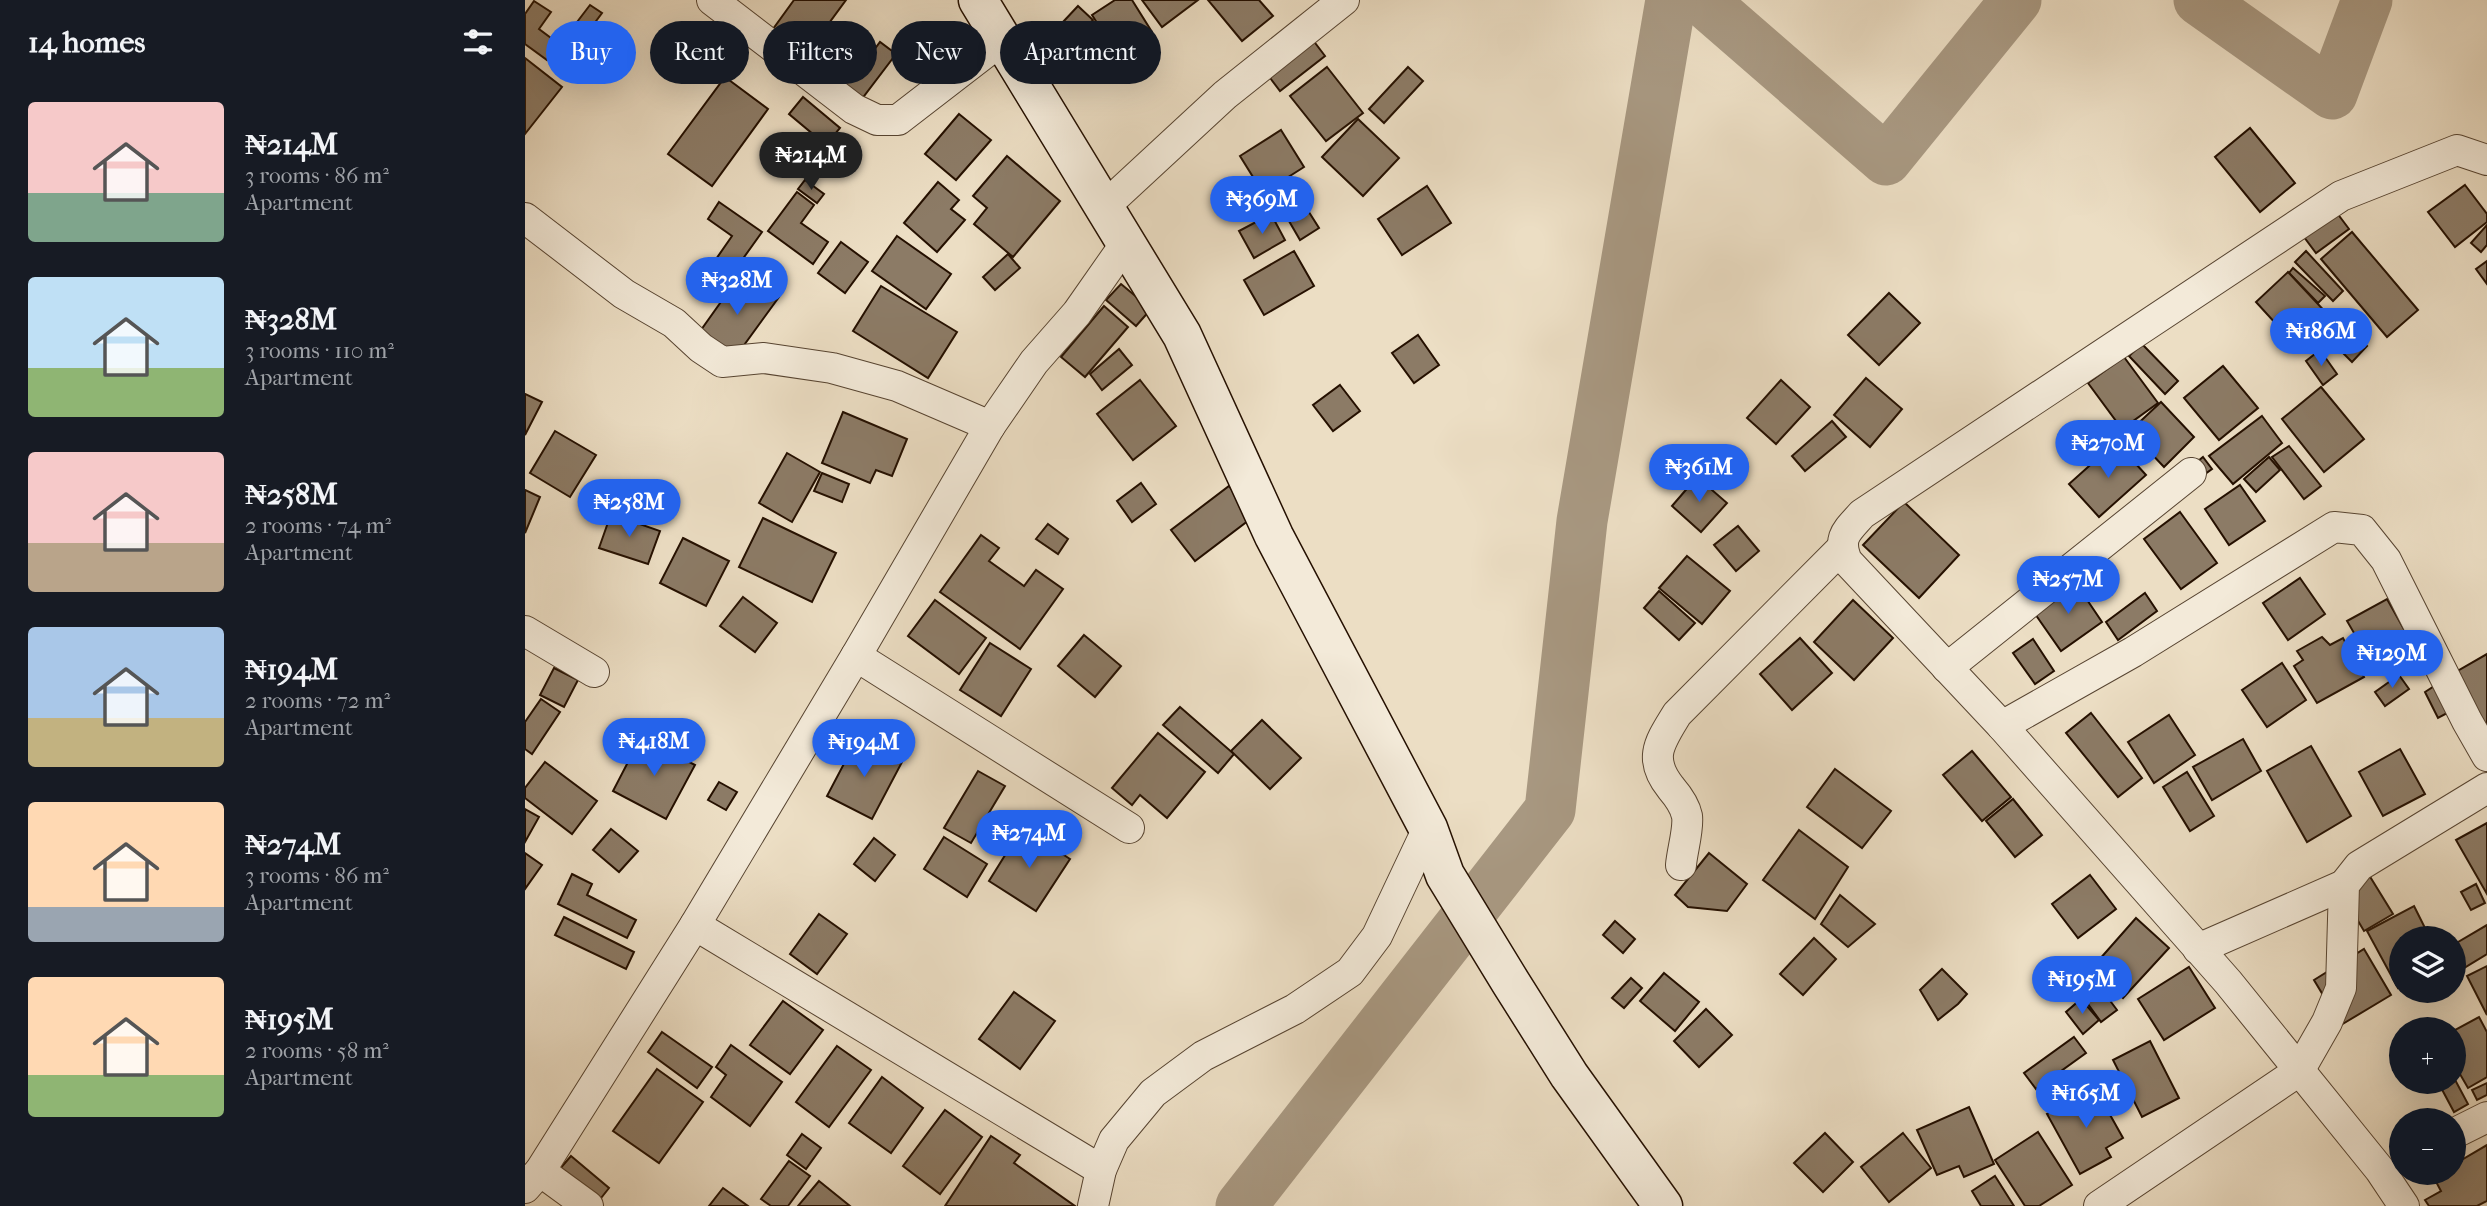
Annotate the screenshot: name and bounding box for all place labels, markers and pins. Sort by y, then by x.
pin: ₦214M [762,132,860,192]
pin: ₦369M [1213,176,1311,236]
pin: ₦328M [688,258,786,317]
pin: ₦186M [2272,308,2370,368]
pin: ₦270M [2059,420,2157,480]
pin: ₦361M [1650,444,1748,504]
pin: ₦258M [580,480,678,539]
pin: ₦257M [2019,556,2117,616]
pin: ₦129M [2343,630,2441,690]
pin: ₦418M [605,718,703,778]
pin: ₦194M [815,720,913,779]
pin: ₦274M [980,810,1078,870]
pin: ₦195M [2033,956,2131,1016]
pin: ₦165M [2037,1070,2135,1130]

